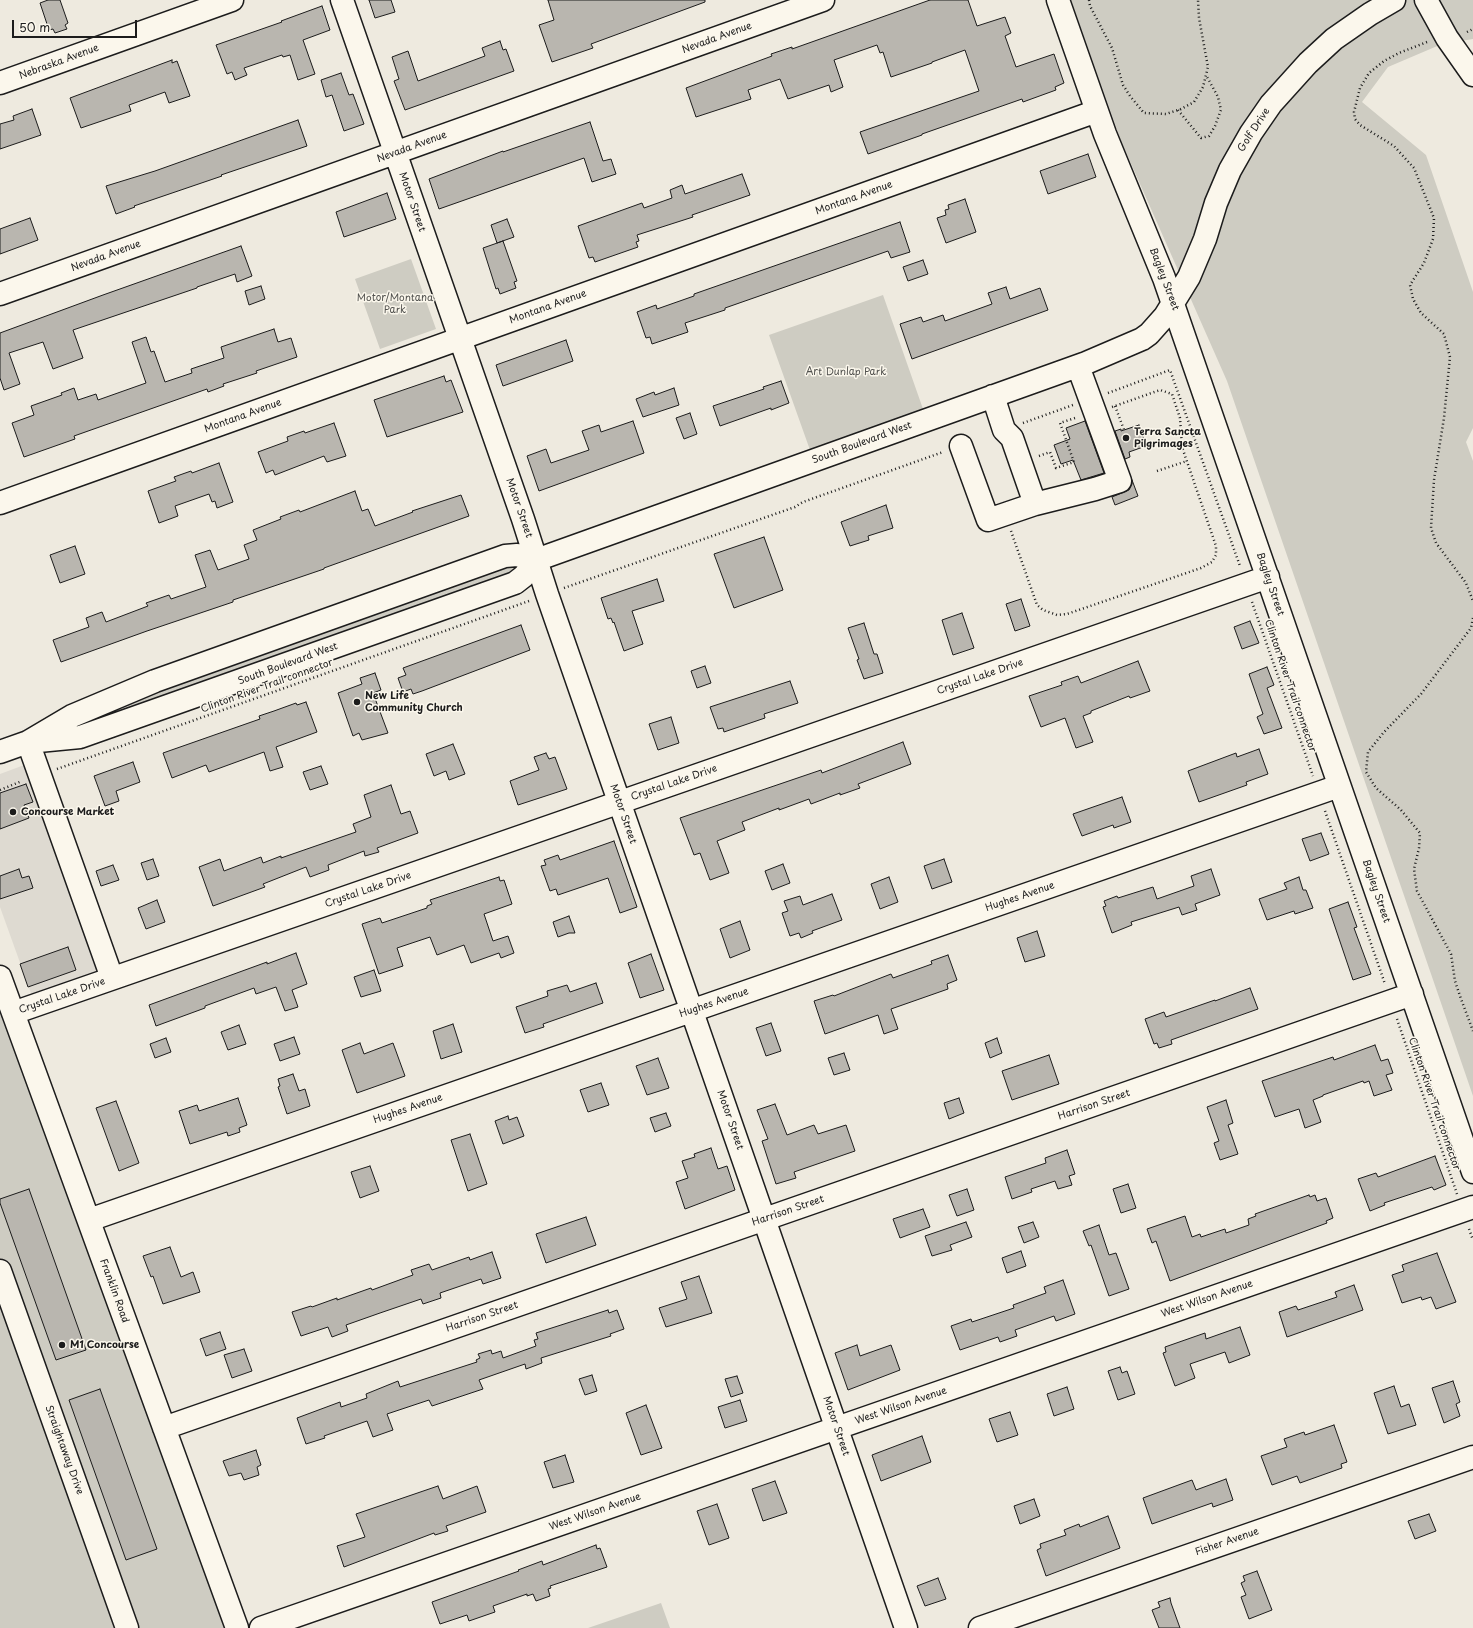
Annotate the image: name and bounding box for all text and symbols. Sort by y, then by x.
scale bar [14,12,139,38]
text: 50 m [19,18,50,36]
street label: Nevada Avenue [680,20,754,56]
street label: Nebraska Avenue [18,42,100,82]
street label: Golf Drive [1235,106,1273,154]
street label: Nevada Avenue [375,129,449,165]
street label: Motor Street [396,171,428,233]
street label: Montana Avenue [814,179,894,217]
street label: Nevada Avenue [69,238,143,274]
street label: Bagley Street [1146,246,1182,312]
street label: Montana Avenue [508,288,588,326]
park label: Motor/Montana Park [357,292,433,316]
park label: Art Dunlap Park [806,366,886,378]
street label: Montana Avenue [203,397,283,435]
street label: South Boulevard West [811,419,913,467]
place label: Terra Sancta Pilgrimages [1134,426,1201,450]
marker: Terra Sancta Pilgrimages [1121,433,1131,443]
street label: Motor Street [503,477,535,539]
street label: Bagley Street [1254,551,1286,617]
street label: Clinton River Trail connector [1262,618,1318,754]
street label: South Boulevard West [237,640,339,688]
street label: Clinton River Trail connector [199,656,335,716]
street label: Crystal Lake Drive [935,657,1025,697]
place label: New Life Community Church [365,690,463,714]
marker: New Life Community Church [352,697,362,707]
street label: Crystal Lake Drive [629,763,719,803]
street label: Motor Street [607,783,639,845]
place label: Concourse Market [21,806,114,818]
marker: Concourse Market [8,807,18,817]
street label: Bagley Street [1360,858,1392,924]
street label: Crystal Lake Drive [323,870,413,910]
street label: Hughes Avenue [984,880,1056,914]
street label: Crystal Lake Drive [17,976,107,1016]
street label: Hughes Avenue [678,986,750,1020]
street label: Clinton River Trail connector [1406,1036,1462,1172]
street label: Harrison Street [1056,1087,1132,1123]
street label: Motor Street [714,1089,746,1151]
street label: Hughes Avenue [372,1092,444,1126]
street label: Harrison Street [750,1193,826,1229]
street label: Franklin Road [97,1257,131,1325]
street label: West Wilson Avenue [1160,1278,1254,1320]
street label: Harrison Street [444,1299,520,1335]
place label: M1 Concourse [70,1339,139,1351]
marker: M1 Concourse [57,1340,67,1350]
street label: West Wilson Avenue [854,1385,948,1427]
street label: Motor Street [820,1395,852,1457]
street label: Straightaway Drive [42,1404,86,1496]
street label: West Wilson Avenue [548,1491,642,1533]
street label: Fisher Avenue [1194,1525,1260,1559]

